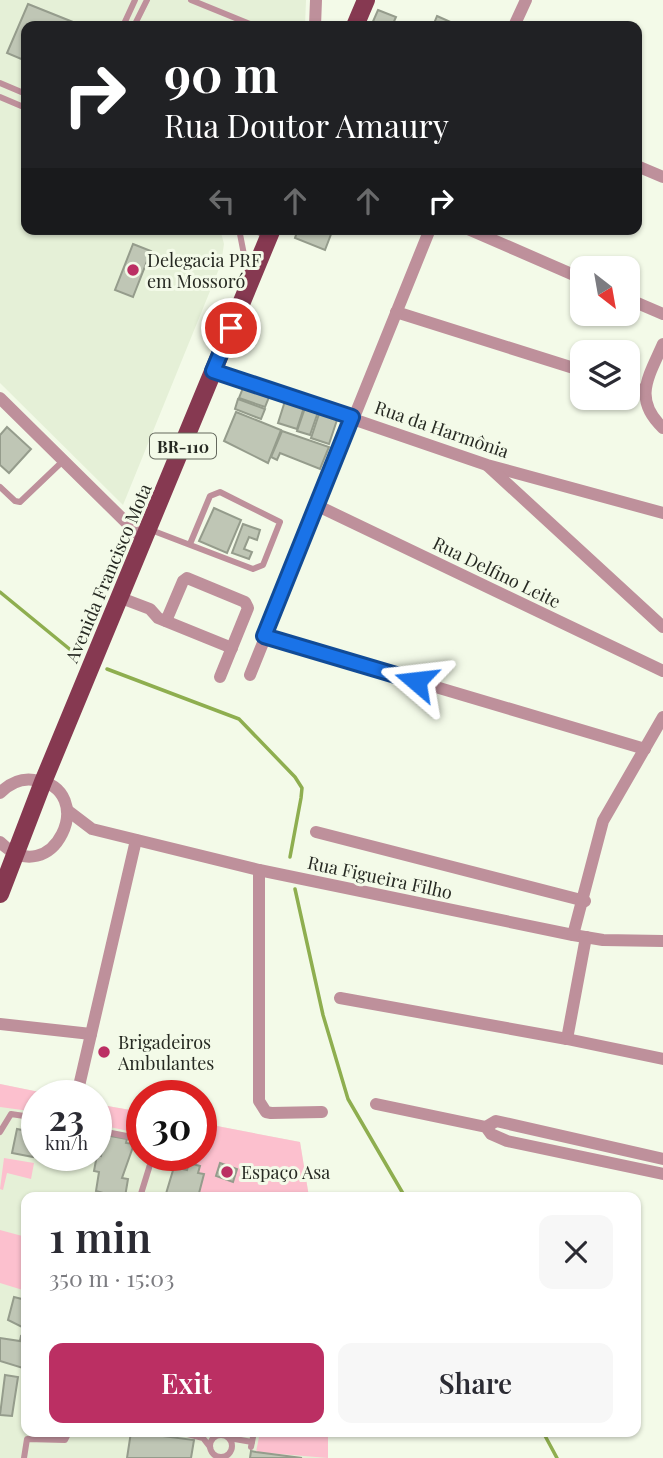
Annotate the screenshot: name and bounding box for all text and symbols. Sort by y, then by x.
text: 90 m [164,40,278,105]
icon: right [49,49,140,140]
text: Rua Doutor Amaury [164,103,449,146]
icon: left [203,182,241,220]
icon: ahead [276,182,314,220]
icon: ahead [349,182,387,220]
icon: right [422,182,460,220]
place label: Delegacia PRF em Mossoró [147,248,261,293]
north arrow [570,256,640,326]
map controls [570,256,640,410]
marker: Delegacia PRF em Mossoró [125,262,141,278]
pin [201,298,261,358]
icon: arrive [212,309,250,347]
button: layers [570,340,640,410]
street label: Rua da Harmônia [372,395,512,463]
road number: BR-110 [150,434,216,458]
street label: Avenida Francisco Mota [59,480,157,667]
street label: Rua Delfino Leite [429,531,565,613]
position arrow [379,644,453,718]
street label: Rua Figueira Filho [305,850,455,904]
place label: Brigadeiros Ambulantes [117,1030,214,1075]
marker: Brigadeiros Ambulantes [96,1044,112,1060]
speed limit sign: 30 [126,1080,217,1171]
text: 23 [49,1093,84,1140]
text: km/h [45,1131,88,1155]
place label: Espaço Asa [241,1160,330,1184]
marker: Espaço Asa [219,1164,235,1180]
text: 1 min [49,1208,151,1264]
button: close [539,1215,613,1289]
text: 350 m · 15:03 [49,1262,174,1293]
button: Exit [49,1343,324,1423]
button: Share [338,1343,613,1423]

